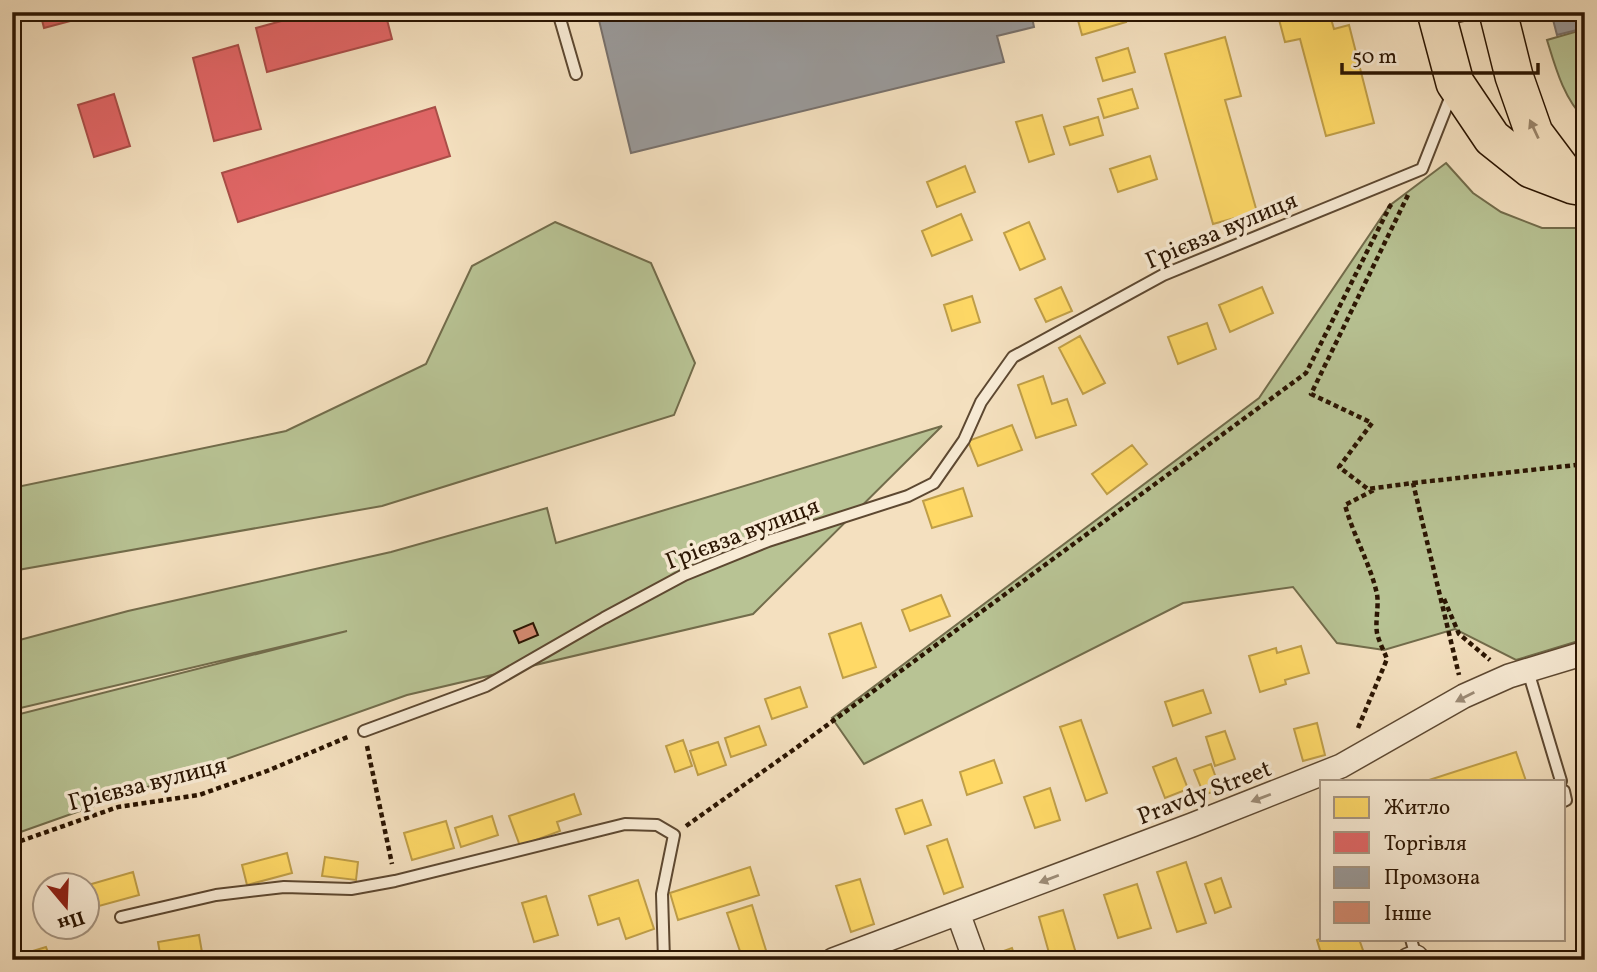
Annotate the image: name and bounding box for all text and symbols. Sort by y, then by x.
scale bar [1342,32,1538,76]
text: 50 m [1352,43,1397,72]
one-way arrow [1528,119,1540,139]
street label: Грієвза вулиця [1140,184,1303,279]
street label: Грієвза вулиця [661,490,825,580]
one-way arrow [1455,691,1475,702]
street label: Грієвза вулиця [65,749,230,821]
street label: Pravdy Street [1133,753,1277,835]
legend [1320,780,1566,940]
one-way arrow [1251,792,1272,803]
text: Житло [1384,794,1450,823]
text: Торгівля [1384,830,1467,859]
text: Промзона [1384,864,1480,893]
north arrow [32,870,102,940]
one-way arrow [1038,873,1059,884]
text: Інше [1384,900,1432,929]
text: Пн [54,903,88,937]

